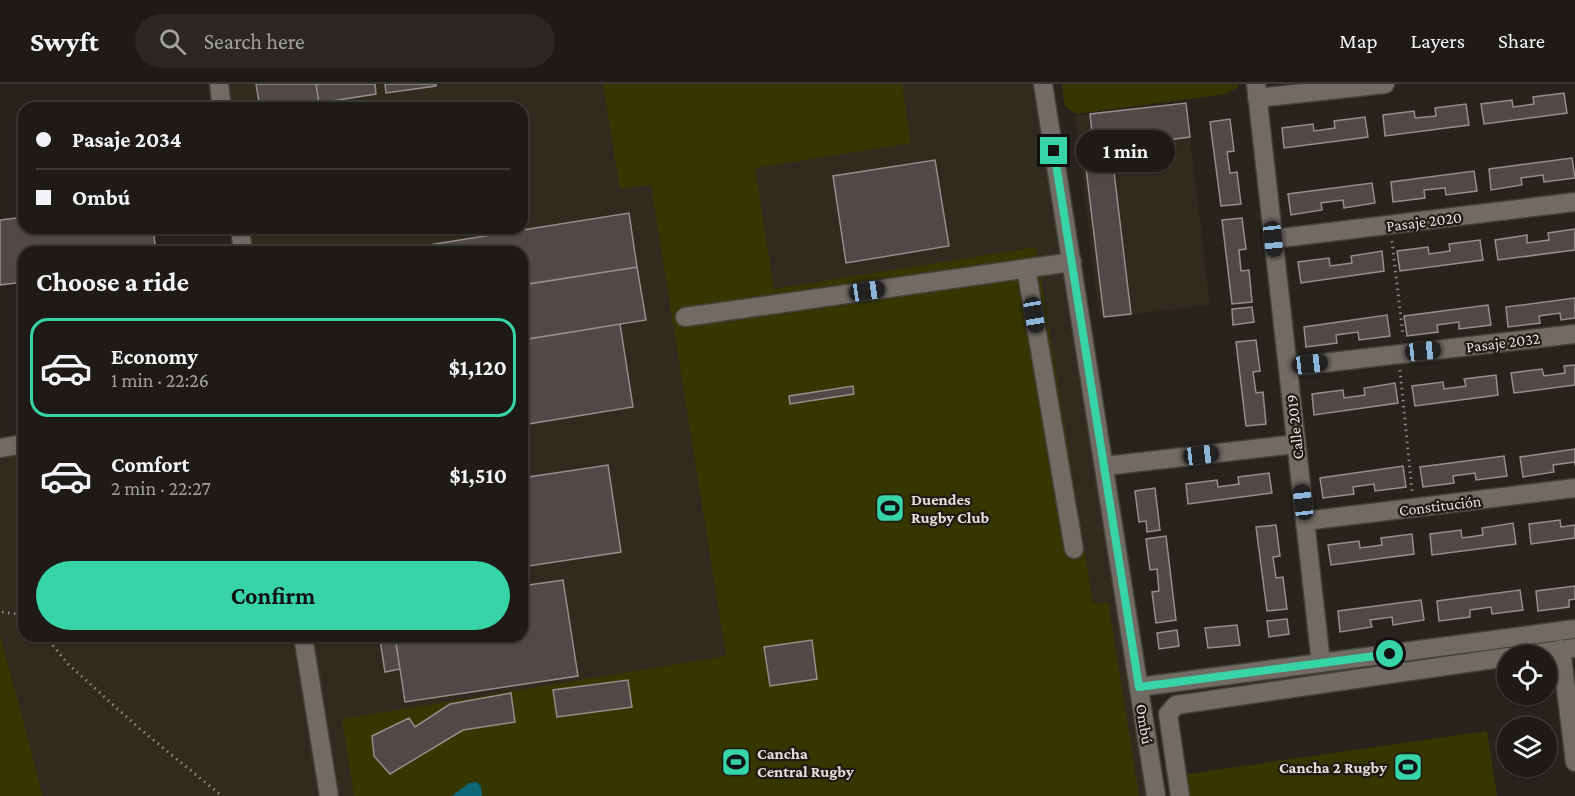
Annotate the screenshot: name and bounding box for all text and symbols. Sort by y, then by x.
search box [135,14,555,68]
icon: search [156,25,189,58]
text: Swyft [30,26,99,57]
text: Search here [204,29,305,54]
text: Map [1339,29,1378,53]
text: Layers [1411,29,1465,53]
text: Share [1498,29,1545,53]
text: Pasaje 2034 [72,127,182,152]
callout: 1 min [1075,130,1174,172]
route end [1040,137,1067,164]
text: 1 min [1103,140,1148,162]
text: Ombú [72,185,130,210]
street label: Pasaje 2020 [1385,208,1463,236]
car [1262,220,1284,258]
text: Choose a ride [36,267,189,297]
car [848,280,886,302]
car [1022,296,1046,334]
street label: Pasaje 2032 [1465,329,1542,356]
car [1404,340,1442,362]
icon: car [39,341,93,395]
text: Economy [111,344,198,369]
car [1291,353,1329,375]
text: $1,120 [449,355,507,380]
text: 1 min · 22:26 [111,369,209,391]
street label: Calle 2019 [1283,394,1306,460]
car [1182,444,1220,466]
icon: car [39,449,93,503]
text: Comfort [111,452,189,477]
text: $1,510 [449,463,507,488]
text: 2 min · 22:27 [111,477,211,499]
car [1292,483,1314,521]
place label: Duendes Rugby Club [911,491,990,526]
sports icon: Duendes Rugby Club [874,492,906,524]
street label: Constitución [1398,492,1483,519]
button: Confirm [36,561,510,630]
route start [1376,640,1403,667]
map controls [1497,645,1557,777]
button: locate [1497,645,1557,705]
street label: Ombú [1133,703,1156,746]
button: layers [1497,717,1557,777]
place label: Cancha Central Rugby [757,745,854,780]
sports icon: Cancha Central Rugby [720,746,752,778]
sports icon: Cancha 2 Rugby [1392,751,1424,783]
place label: Cancha 2 Rugby [1279,759,1387,776]

